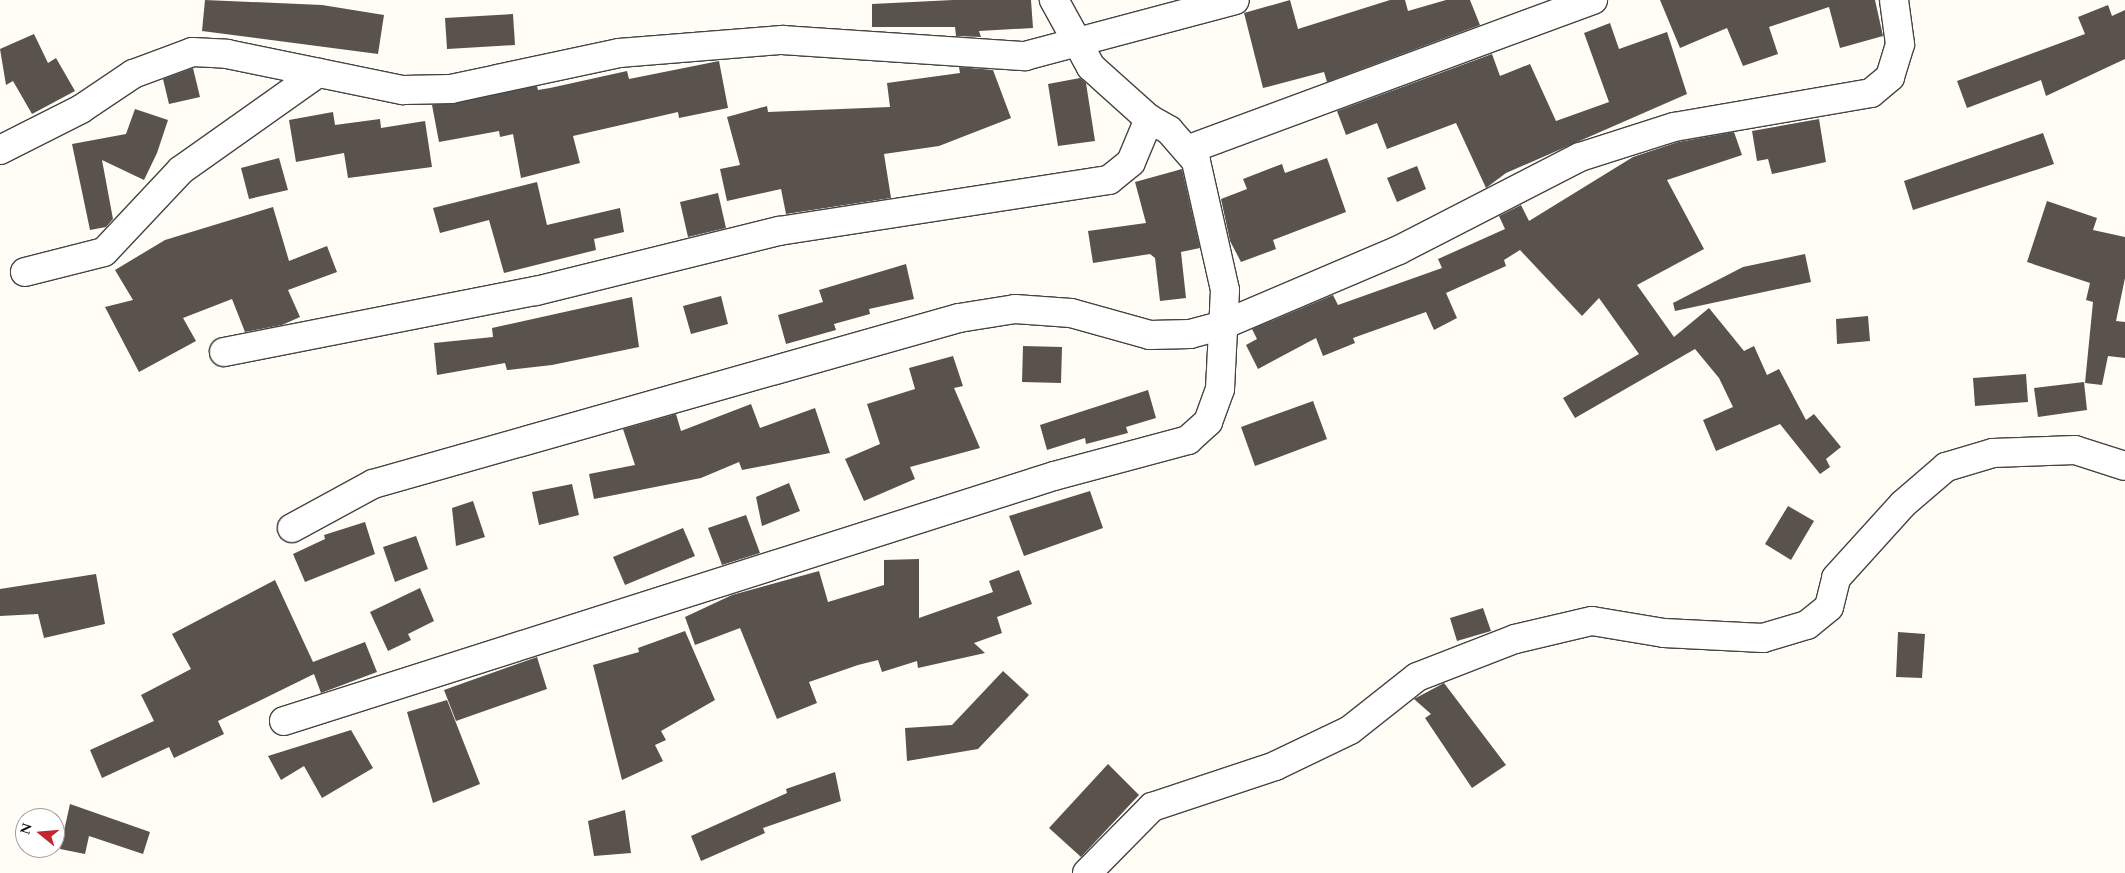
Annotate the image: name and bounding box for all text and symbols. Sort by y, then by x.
north arrow [15,808,65,858]
text: N [14,820,38,837]

